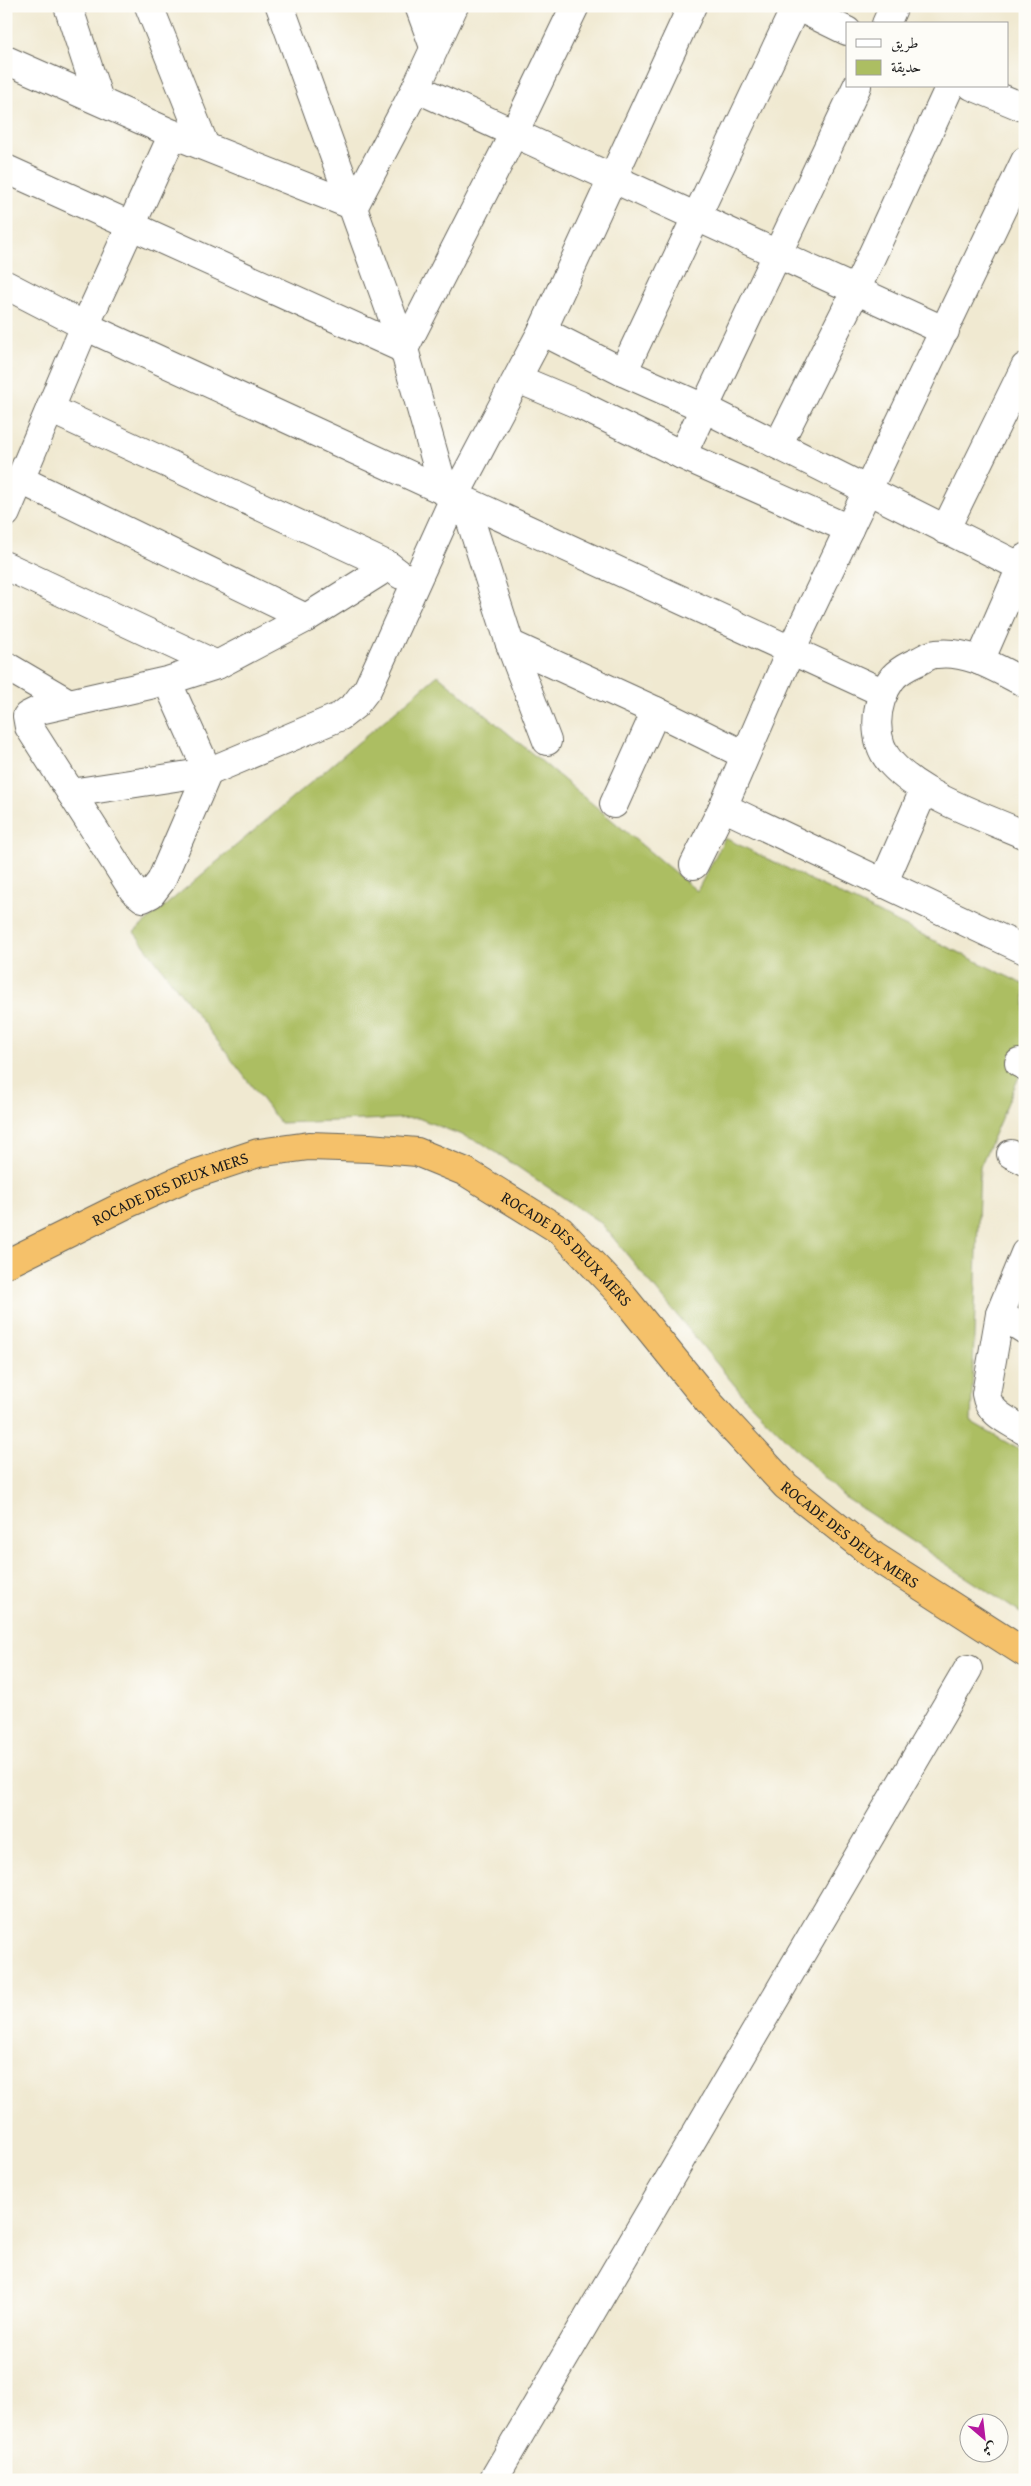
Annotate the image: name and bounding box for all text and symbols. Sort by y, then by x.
legend [846,22,1008,88]
text: طريق [891,32,918,53]
text: حديقة [891,56,921,77]
street label: ROCADE DES DEUX MERS [88,1145,251,1232]
street label: ROCADE DES DEUX MERS [497,1185,638,1311]
street label: ROCADE DES DEUX MERS [776,1475,924,1594]
north arrow [958,2414,1008,2464]
text: ش [979,2437,1001,2462]

